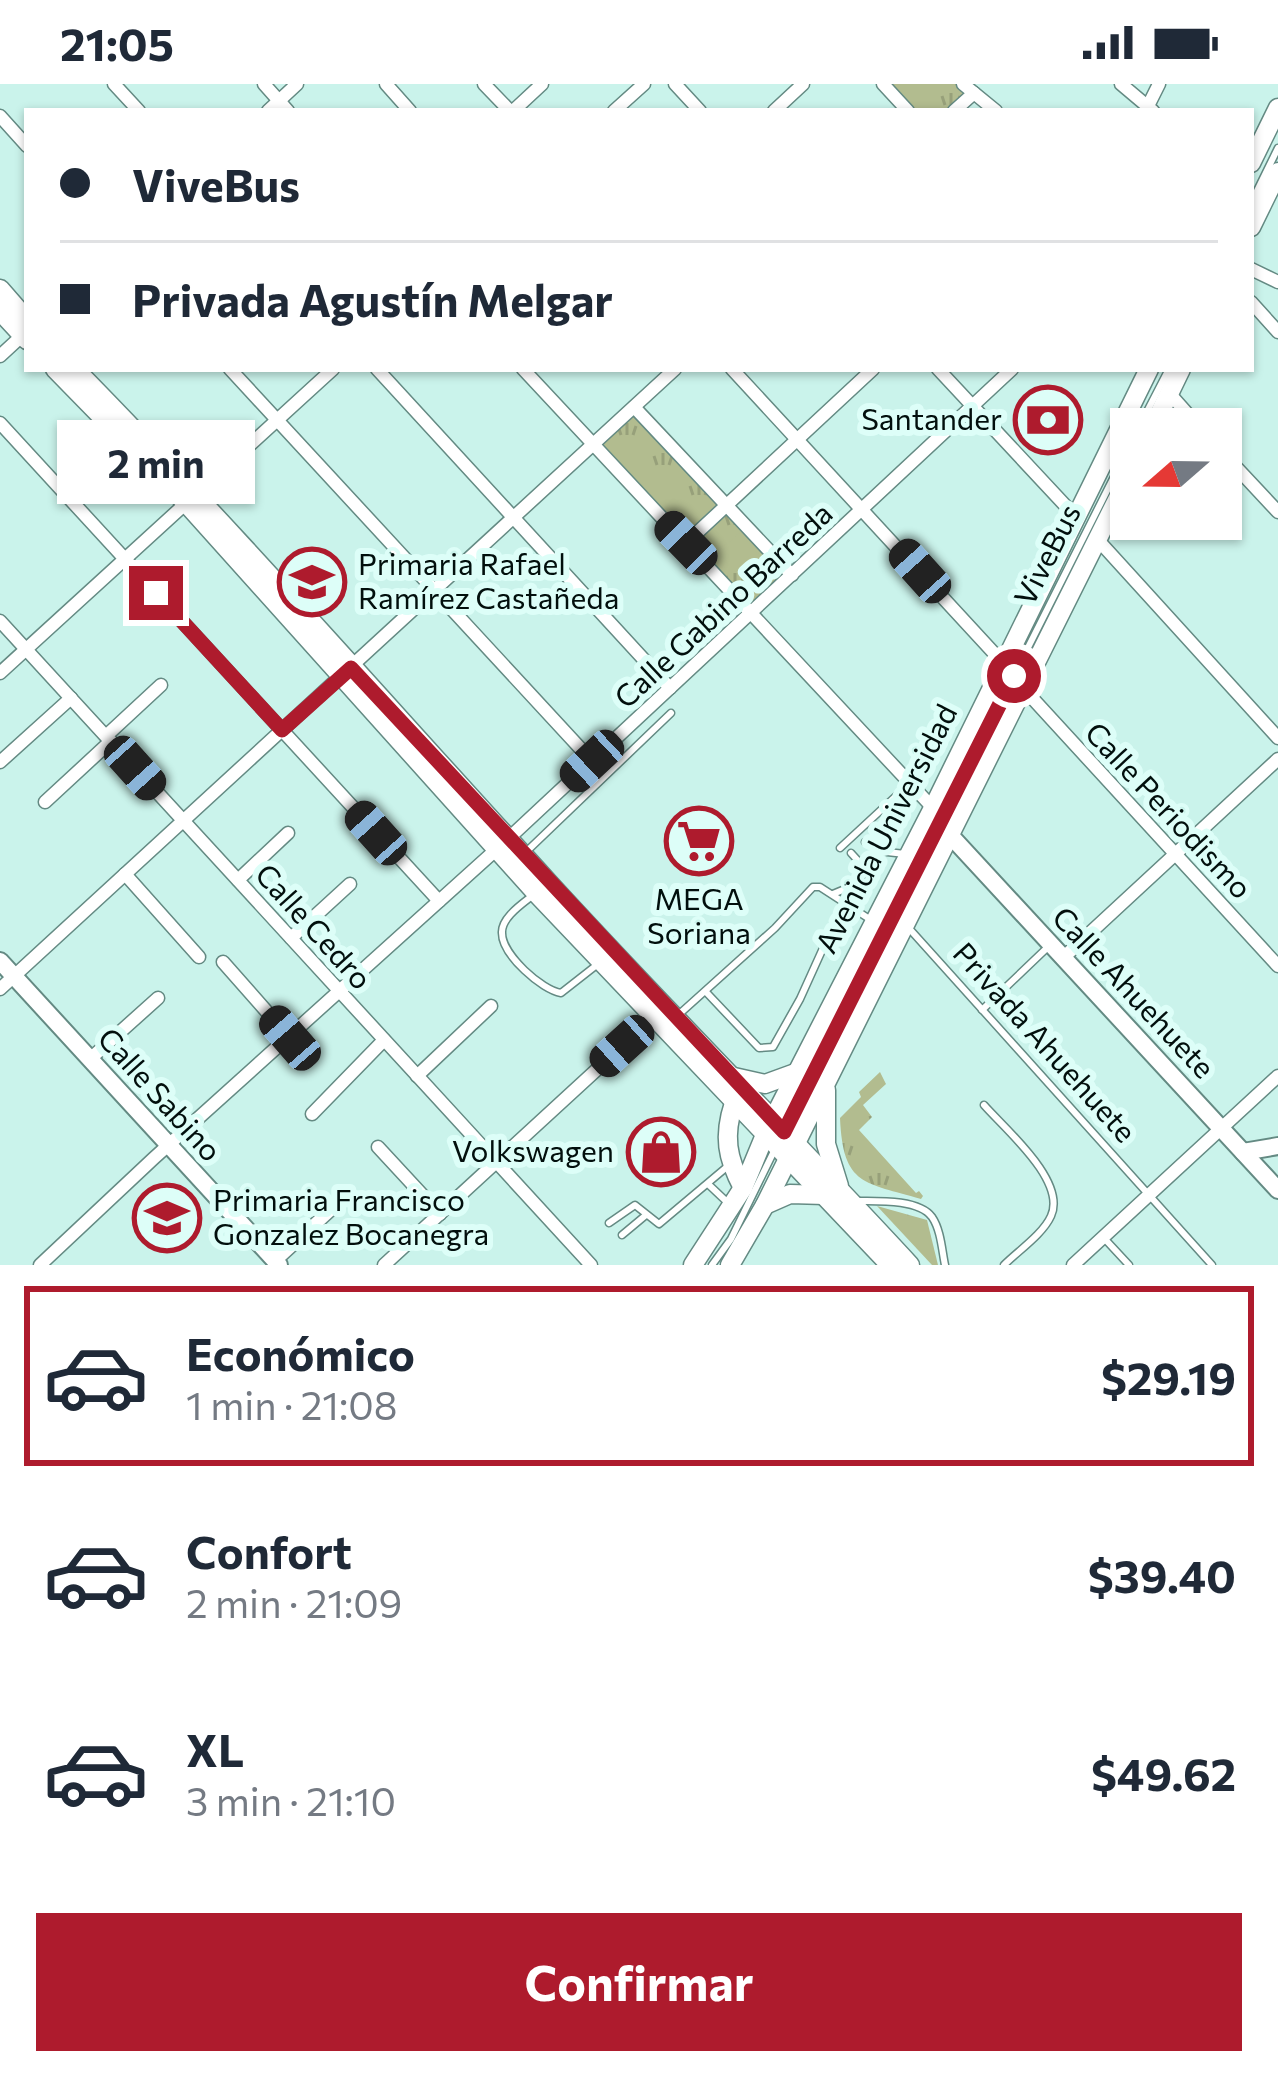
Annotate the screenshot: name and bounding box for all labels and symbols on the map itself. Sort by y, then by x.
bank icon: Santander [1013,385,1083,455]
place label: Santander [861,399,1002,436]
north arrow [1110,408,1242,540]
callout: 2 min [57,419,255,503]
street label: Calle Gabino Barreda [606,494,839,715]
street label: ViveBus [1005,497,1087,611]
car [648,505,724,581]
car [883,532,957,610]
place label: Primaria Rafael Ramírez Castañeda [358,544,619,615]
school or university icon: Primaria Rafael Ramírez Castañeda [277,547,347,617]
route end [129,566,183,620]
route start [987,649,1041,703]
street label: Avenida Universidad [806,697,964,959]
street label: Calle Periodismo [1079,713,1261,905]
car [553,723,631,799]
car [98,729,172,807]
car [339,794,413,872]
supermarket icon: MEGA Soriana [664,806,734,876]
street label: Calle Cedro [249,855,381,996]
place label: MEGA Soriana [647,879,751,950]
street label: Calle Ahuehuete [1046,898,1224,1085]
street label: Privada Ahuehuete [946,934,1145,1149]
car [253,999,327,1077]
car [583,1009,661,1083]
street label: Calle Sabino [91,1019,230,1168]
shop icon: Volkswagen [626,1117,696,1187]
place label: Volkswagen [452,1131,614,1168]
place label: Primaria Francisco Gonzalez Bocanegra [213,1180,489,1251]
school or university icon: Primaria Francisco Gonzalez Bocanegra [132,1183,202,1253]

